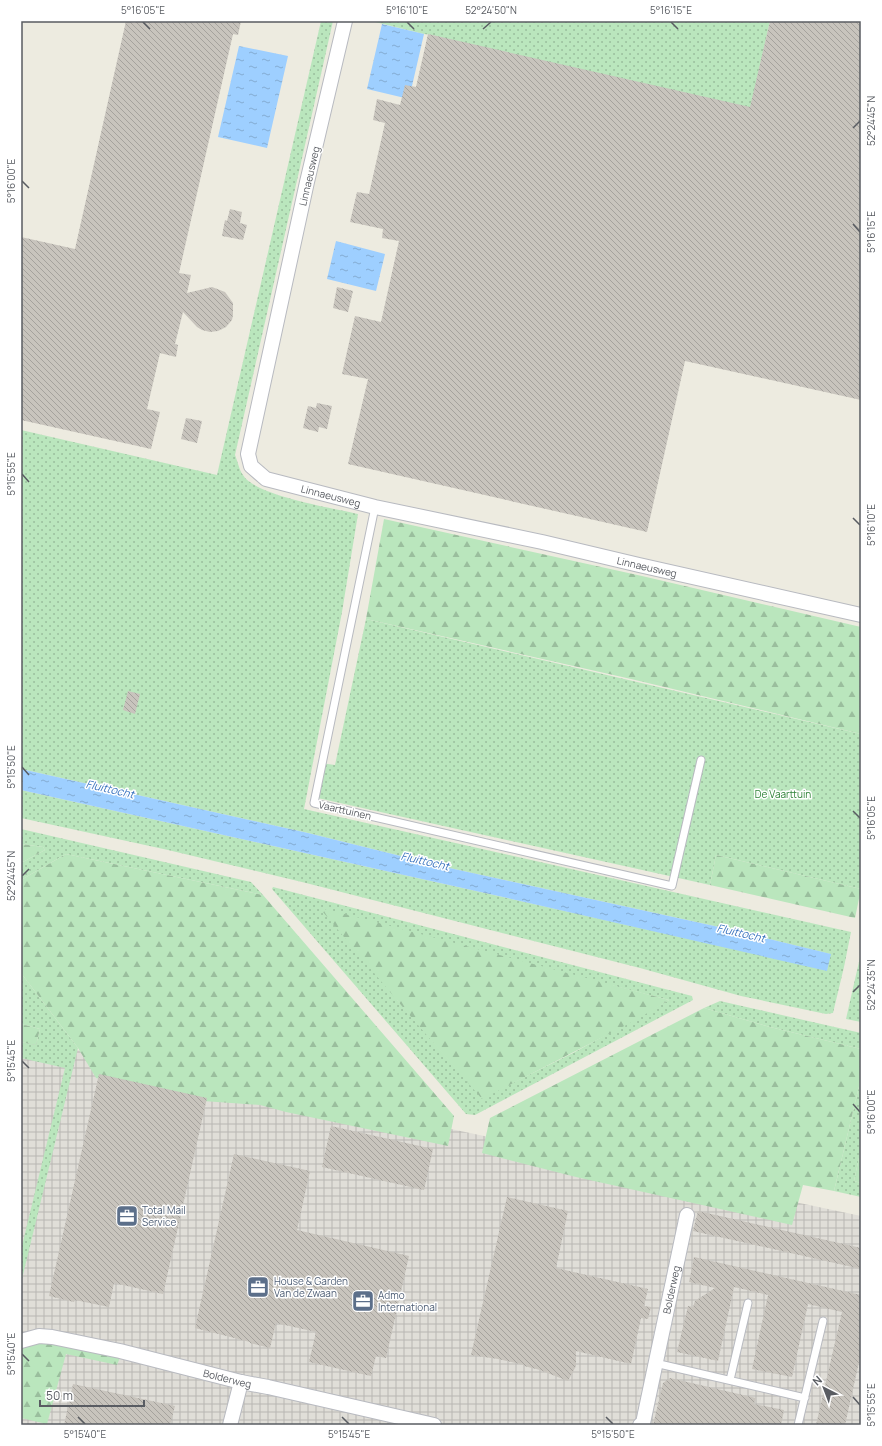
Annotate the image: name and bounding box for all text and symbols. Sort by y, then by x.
text: 5°16'05"E [121,3,165,17]
text: 5°16'10"E [386,3,428,17]
text: 52°24'50"N [465,3,517,17]
text: 5°16'15"E [650,3,692,17]
text: 52°24'45"N [864,96,878,146]
street label: Linnaeusweg [295,145,323,207]
text: 5°16'00"E [4,159,18,203]
text: 5°16'15"E [864,211,878,253]
text: 5°15'55"E [4,452,18,496]
street label: Linnaeusweg [300,481,362,510]
text: 5°16'10"E [864,504,878,546]
street label: Linnaeusweg [616,553,678,580]
text: 5°15'50"E [4,745,18,789]
water label: Fluittocht [85,776,137,802]
park label: De Vaarttuin [755,787,811,801]
text: 5°16'05"E [864,796,878,840]
street label: Vaarttuinen [317,797,373,823]
water label: Fluittocht [400,848,452,874]
text: 52°24'45"N [4,851,18,901]
water label: Fluittocht [716,920,768,946]
text: 52°24'35"N [864,959,878,1011]
text: 5°15'45"E [4,1040,18,1082]
text: 5°16'00"E [864,1090,878,1134]
office icon: Total Mail Service [114,1203,140,1229]
place label: Total Mail Service [142,1203,186,1229]
street label: Bolderweg [659,1264,683,1315]
office icon: House & Garden Van de Zwaan [245,1274,271,1300]
place label: House & Garden Van de Zwaan [274,1274,348,1300]
office icon: Admo International [350,1288,376,1314]
place label: Admo International [378,1288,437,1314]
text: 5°15'40"E [4,1332,18,1375]
street label: Bolderweg [202,1366,253,1391]
north arrow [804,1368,844,1408]
text: N [809,1372,825,1388]
scale bar [40,1382,144,1408]
text: 5°15'55"E [864,1383,878,1427]
text: 50 m [46,1387,73,1404]
text: 5°15'40"E [64,1427,107,1441]
text: 5°15'45"E [328,1427,370,1441]
text: 5°15'50"E [591,1427,635,1441]

